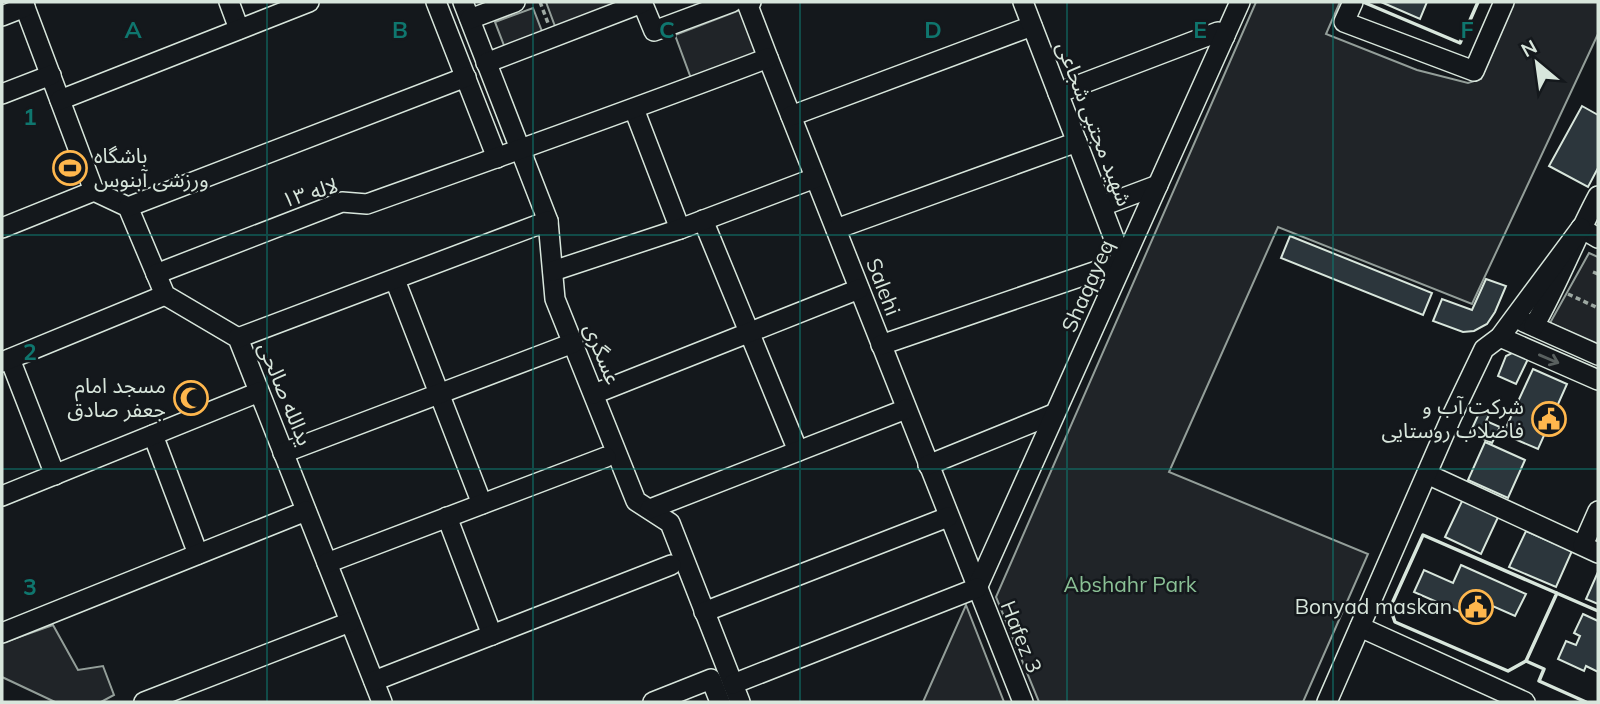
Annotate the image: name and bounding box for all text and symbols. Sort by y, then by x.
text: A [124,15,142,44]
text: B [392,15,408,44]
text: C [659,15,675,44]
text: D [924,15,942,44]
text: E [1193,15,1207,44]
text: F [1460,15,1474,44]
north arrow [1502,28,1572,98]
text: N [1517,34,1541,62]
street label: شهید مجتبی شجاعی [1052,38,1138,210]
text: 1 [23,102,37,131]
place label: باشگاه ورزشی آبنوس [94,142,209,192]
sports icon: باشگاه ورزشی آبنوس [51,149,89,187]
street label: لاله ۱۳ [278,171,341,213]
street label: Shaqayeq [1055,235,1119,336]
street label: Salehi [861,254,907,319]
street label: عسگری [579,319,627,388]
text: 2 [23,337,37,366]
street label: یدالله صالحی [253,338,318,449]
one-way arrow [1538,353,1559,366]
place label: مسجد امام جعفر صادق [67,372,166,422]
mosque icon: مسجد امام جعفر صادق [172,379,210,417]
place label: شرکت آب و فاضلاب روستایی [1381,393,1524,443]
public building icon: شرکت آب و فاضلاب روستایی [1530,400,1568,438]
park label: Abshahr Park [1064,571,1197,597]
text: 3 [23,572,37,601]
public building icon: Bonyad maskan [1457,588,1495,626]
place label: Bonyad maskan [1295,593,1452,619]
street label: Hafez 3 [996,597,1048,677]

